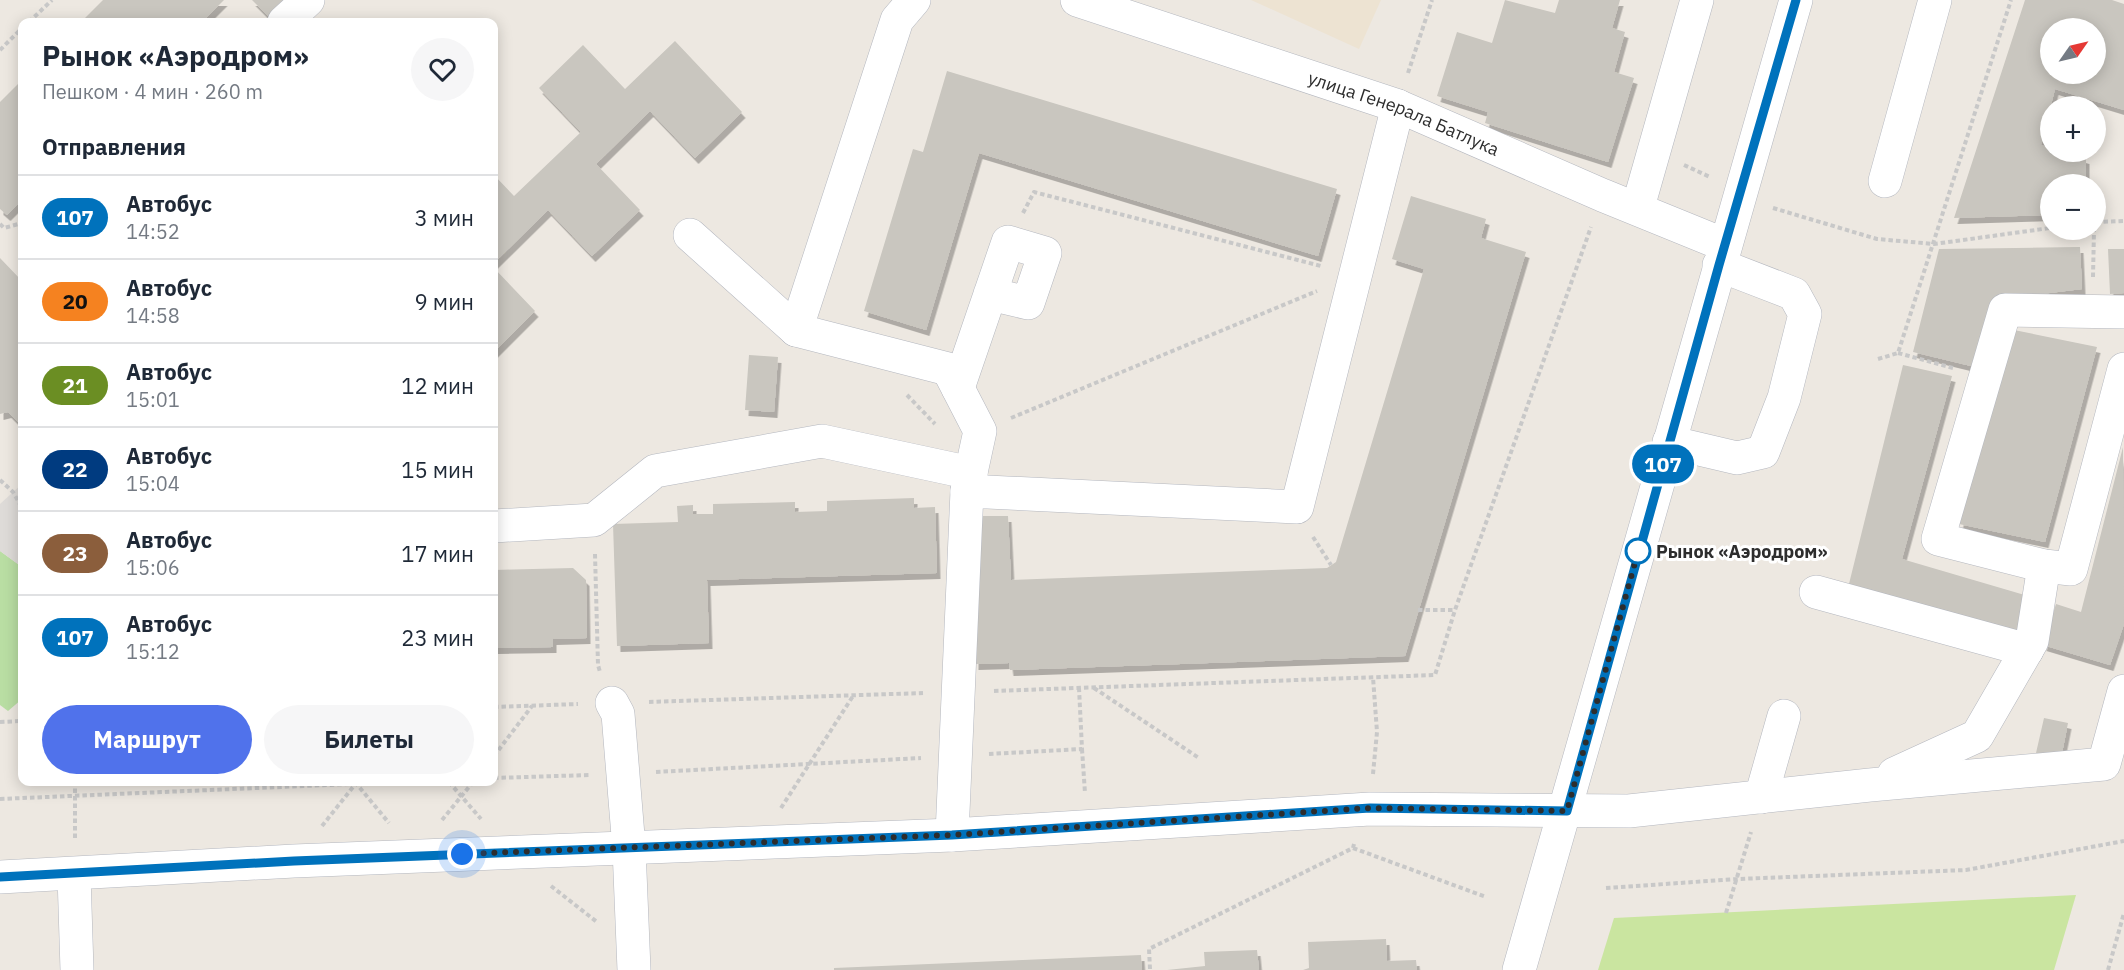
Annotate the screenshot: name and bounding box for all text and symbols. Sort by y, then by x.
north arrow [2040,18,2106,84]
map controls [2040,18,2106,240]
text: Рынок «Аэродром» [42,37,309,74]
button: heart [411,38,474,101]
street label: улица Генерала Батлука [1305,66,1503,161]
text: Пешком · 4 мин · 260 m [42,78,263,105]
button: + [2040,96,2106,162]
text: Отправления [42,132,186,161]
button: − [2040,174,2106,240]
text: Автобус [126,189,212,218]
text: 107 [56,203,94,231]
text: 3 мин [414,203,474,232]
text: 14:52 [126,218,180,245]
text: Автобус [126,273,212,302]
text: 20 [62,287,88,315]
text: 9 мин [414,287,474,316]
text: 14:58 [126,302,180,329]
text: Автобус [126,357,212,386]
text: 21 [62,371,88,399]
text: 12 мин [401,371,474,400]
text: 15:01 [126,386,180,413]
text: Автобус [126,441,212,470]
line badge: 107 [1628,444,1698,484]
text: 107 [1644,450,1682,478]
text: 22 [62,455,88,483]
text: 15 мин [401,455,474,484]
text: 15:04 [126,470,180,497]
text: Автобус [126,525,212,554]
marker: Рынок «Аэродром» [1625,538,1651,564]
text: 23 [62,539,88,567]
text: 17 мин [401,539,474,568]
place label: Рынок «Аэродром» [1656,540,1828,563]
text: 15:06 [126,554,180,581]
text: Автобус [126,609,212,638]
text: 107 [56,623,94,651]
text: 23 мин [401,623,474,652]
text: 15:12 [126,638,180,665]
button: Маршрут [42,705,252,774]
button: Билеты [264,705,474,774]
your location [447,839,477,869]

